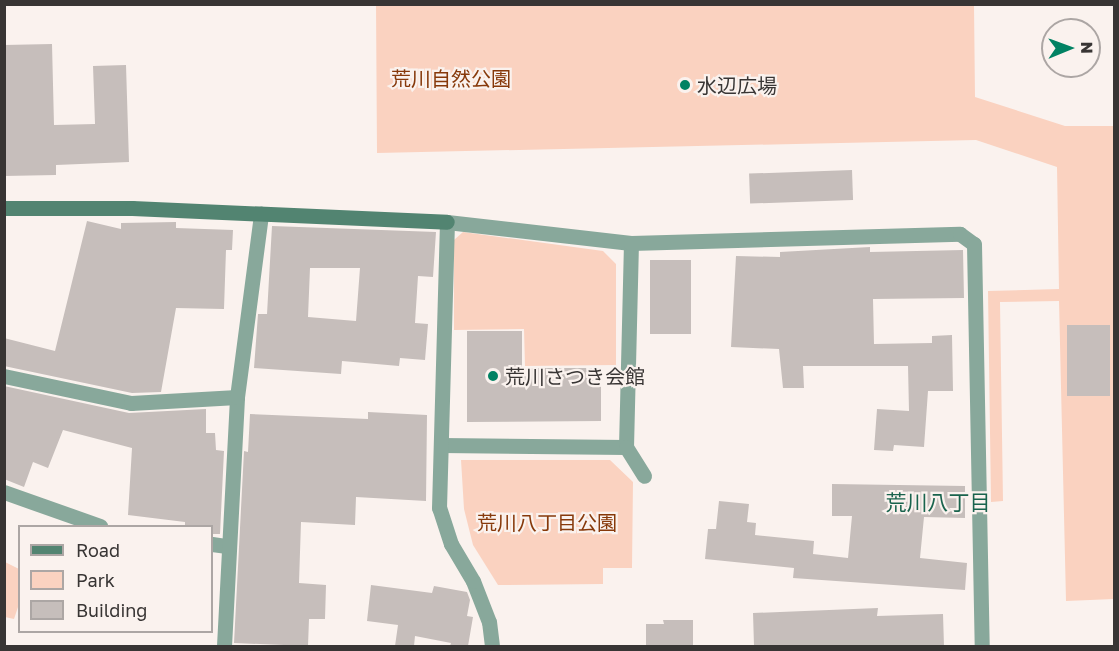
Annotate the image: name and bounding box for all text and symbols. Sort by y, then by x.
north arrow [1041,18,1101,78]
text: N [1077,41,1097,54]
park label: 荒川自然公園 [391,66,511,90]
place label: 水辺広場 [697,73,777,97]
marker: 水辺広場 [678,78,692,92]
place label: 荒川さつき会館 [505,364,645,388]
marker: 荒川さつき会館 [486,369,500,383]
district label: 荒川八丁目 [886,489,990,515]
park label: 荒川八丁目公園 [477,510,617,534]
legend [18,525,213,633]
text: Road [76,539,120,561]
text: Park [76,569,115,591]
text: Building [76,599,147,621]

